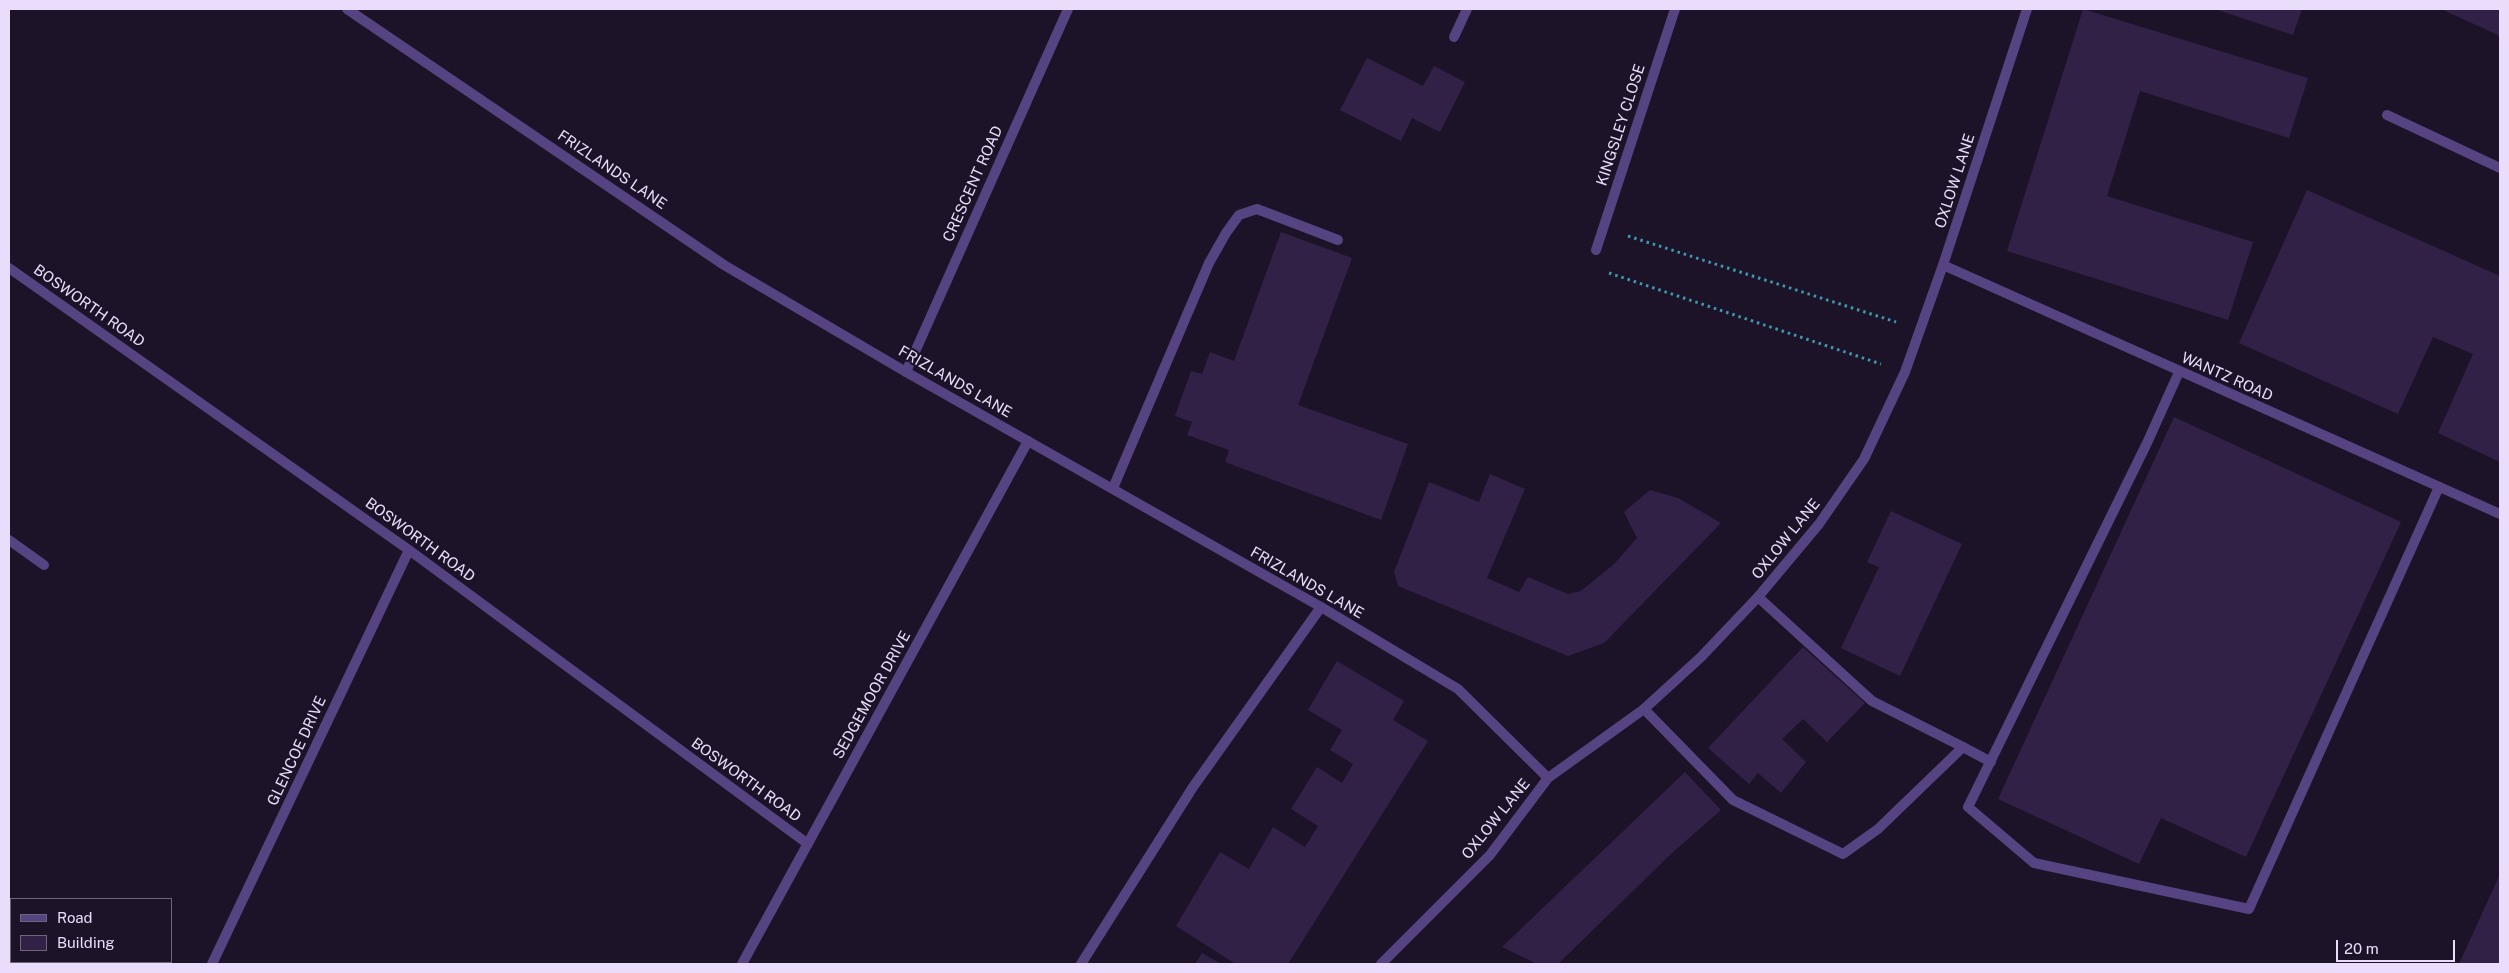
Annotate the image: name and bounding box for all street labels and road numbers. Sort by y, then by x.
street label: KINGSLEY CLOSE [1593,62,1649,188]
street label: CRESCENT ROAD [939,123,1007,245]
street label: FRIZLANDS LANE [554,127,670,213]
street label: OXLOW LANE [1931,131,1979,231]
street label: BOSWORTH ROAD [30,261,148,351]
street label: FRIZLANDS LANE [895,342,1015,422]
street label: WANTZ ROAD [2178,349,2276,405]
street label: BOSWORTH ROAD [362,494,478,586]
street label: OXLOW LANE [1748,495,1824,583]
street label: FRIZLANDS LANE [1247,543,1367,623]
street label: SEDGEMOOR DRIVE [829,628,915,762]
street label: GLENCOE DRIVE [264,693,330,809]
street label: BOSWORTH ROAD [688,734,804,826]
street label: OXLOW LANE [1458,775,1534,863]

